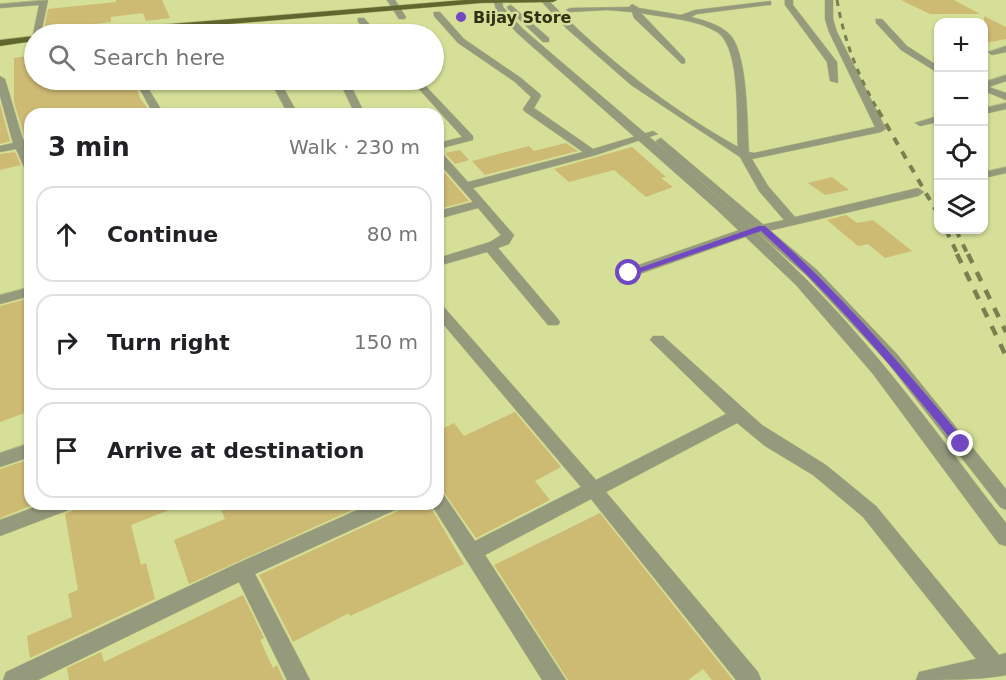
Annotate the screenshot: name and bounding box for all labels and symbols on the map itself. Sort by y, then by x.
place label: Bijay Store [473,8,572,27]
marker: Bijay Store [454,10,468,24]
route start [615,259,641,285]
route end [947,430,973,456]

